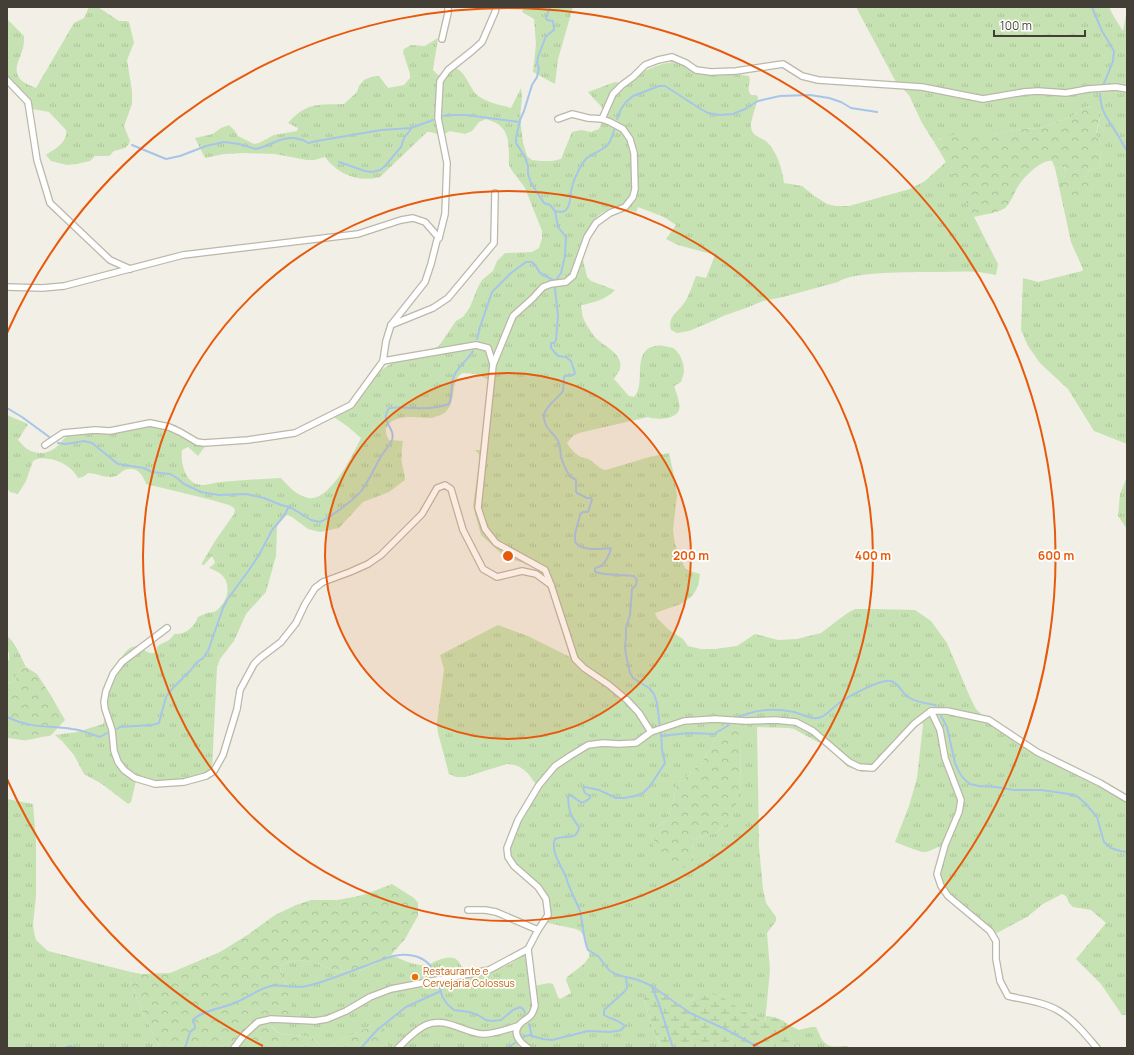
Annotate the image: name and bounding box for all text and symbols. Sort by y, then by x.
scale bar [994,12,1085,38]
text: 100 m [1000,17,1032,34]
text: 200 m [673,547,709,564]
text: 400 m [855,547,891,564]
text: 600 m [1038,547,1074,564]
centre of rings [501,549,515,563]
place label: Restaurante e Cervejaria Colossus [423,964,515,990]
marker: Restaurante e Cervejaria Colossus [410,972,420,982]

